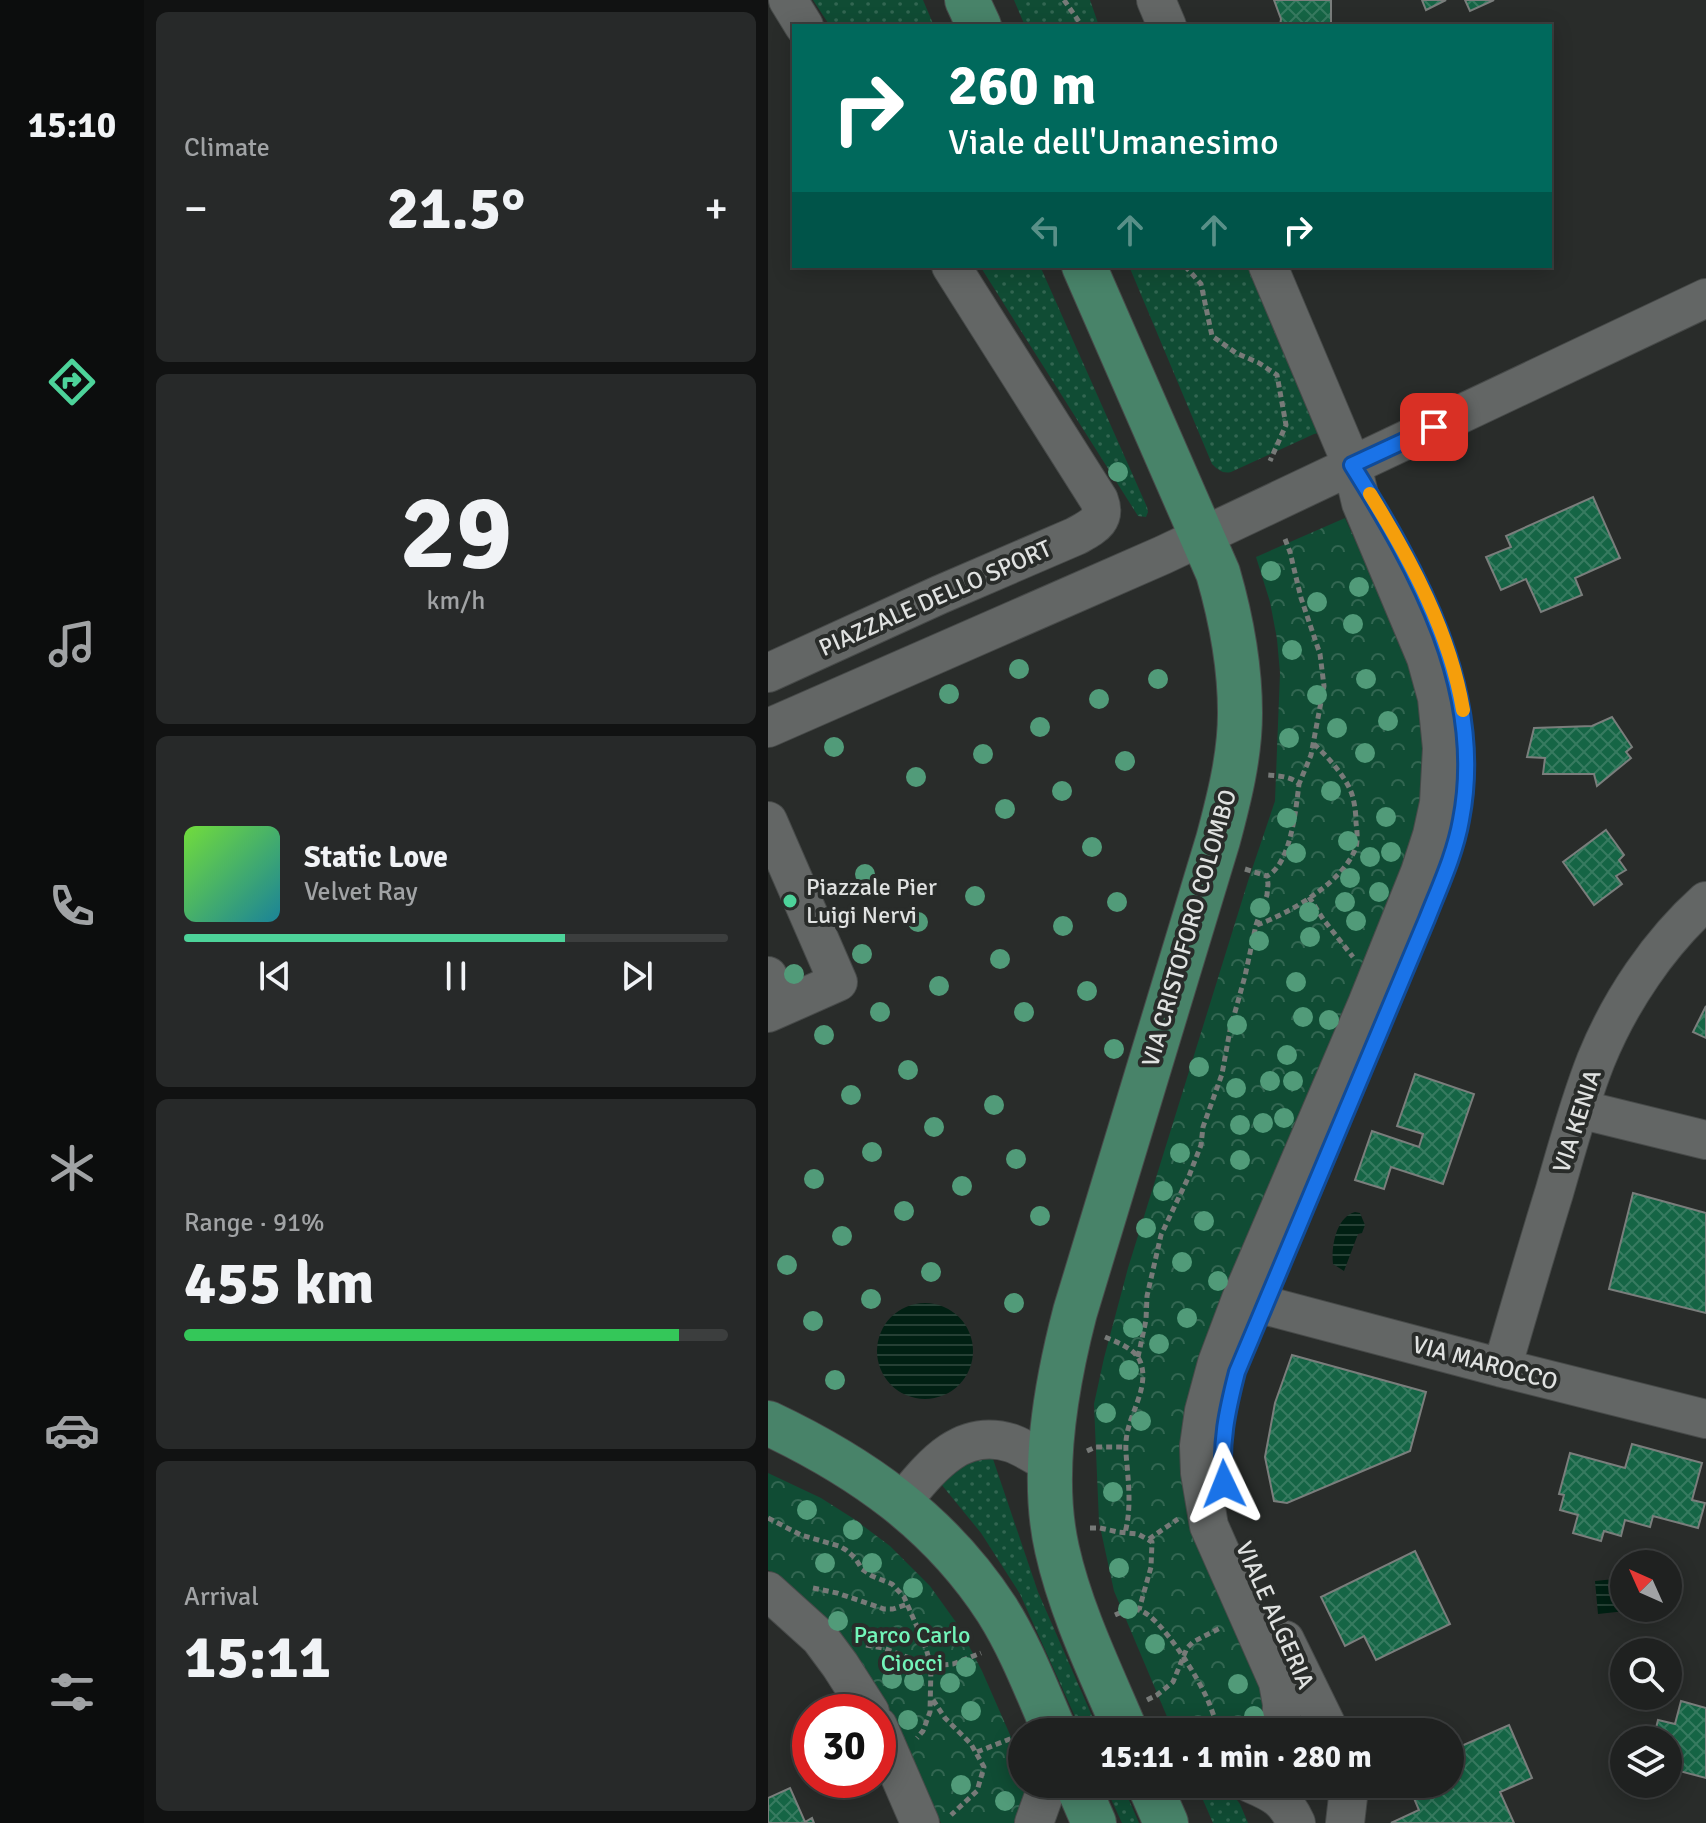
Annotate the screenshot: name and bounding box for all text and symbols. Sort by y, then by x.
text: 260 m [948,51,1096,120]
icon: right [816,56,920,160]
text: 15:10 [28,103,116,148]
text: Viale dell'Umanesimo [948,120,1279,165]
text: Climate [184,132,270,164]
text: 21.5° [387,172,525,246]
text: − [184,182,208,236]
text: + [704,182,728,236]
icon: left [1024,208,1068,252]
icon: ahead [1108,208,1152,252]
icon: ahead [1192,208,1236,252]
icon: right [1276,208,1320,252]
icon: directions [44,354,100,410]
pin [1400,393,1468,461]
icon: arrive [1412,405,1456,449]
text: 29 [400,469,512,597]
street label: PIAZZALE DELLO SPORT [814,533,1056,663]
text: km/h [427,585,485,617]
icon: music [44,616,100,672]
street label: VIA CRISTOFORO COLOMBO [1135,786,1243,1070]
text: Static Love [304,839,448,876]
place label: Piazzale Pier Luigi Nervi [806,872,937,930]
text: Velvet Ray [304,876,418,908]
icon: phone [44,878,100,934]
marker: Piazzale Pier Luigi Nervi [781,892,799,910]
icon: previous [253,954,297,998]
icon: pause [434,954,478,998]
icon: next [615,954,659,998]
street label: VIA KENIA [1546,1065,1608,1176]
icon: climate [44,1140,100,1196]
text: Range · 91% [184,1207,325,1239]
text: 455 km [184,1247,374,1321]
street label: VIA MAROCCO [1409,1329,1561,1397]
icon: car [44,1402,100,1458]
position arrow [1182,1442,1266,1526]
street label: VIALE ALGERIA [1229,1537,1321,1694]
north arrow [1610,1550,1682,1622]
map controls [1610,1550,1682,1798]
text: Arrival [184,1581,259,1613]
park label: Parco Carlo Ciocci [853,1620,971,1678]
text: 15:11 [184,1621,331,1695]
button: search [1610,1638,1682,1710]
icon: filters [44,1664,100,1720]
speed limit sign: 30 [792,1694,896,1798]
button: layers [1610,1726,1682,1798]
text: 15:11 · 1 min · 280 m [1100,1739,1372,1776]

